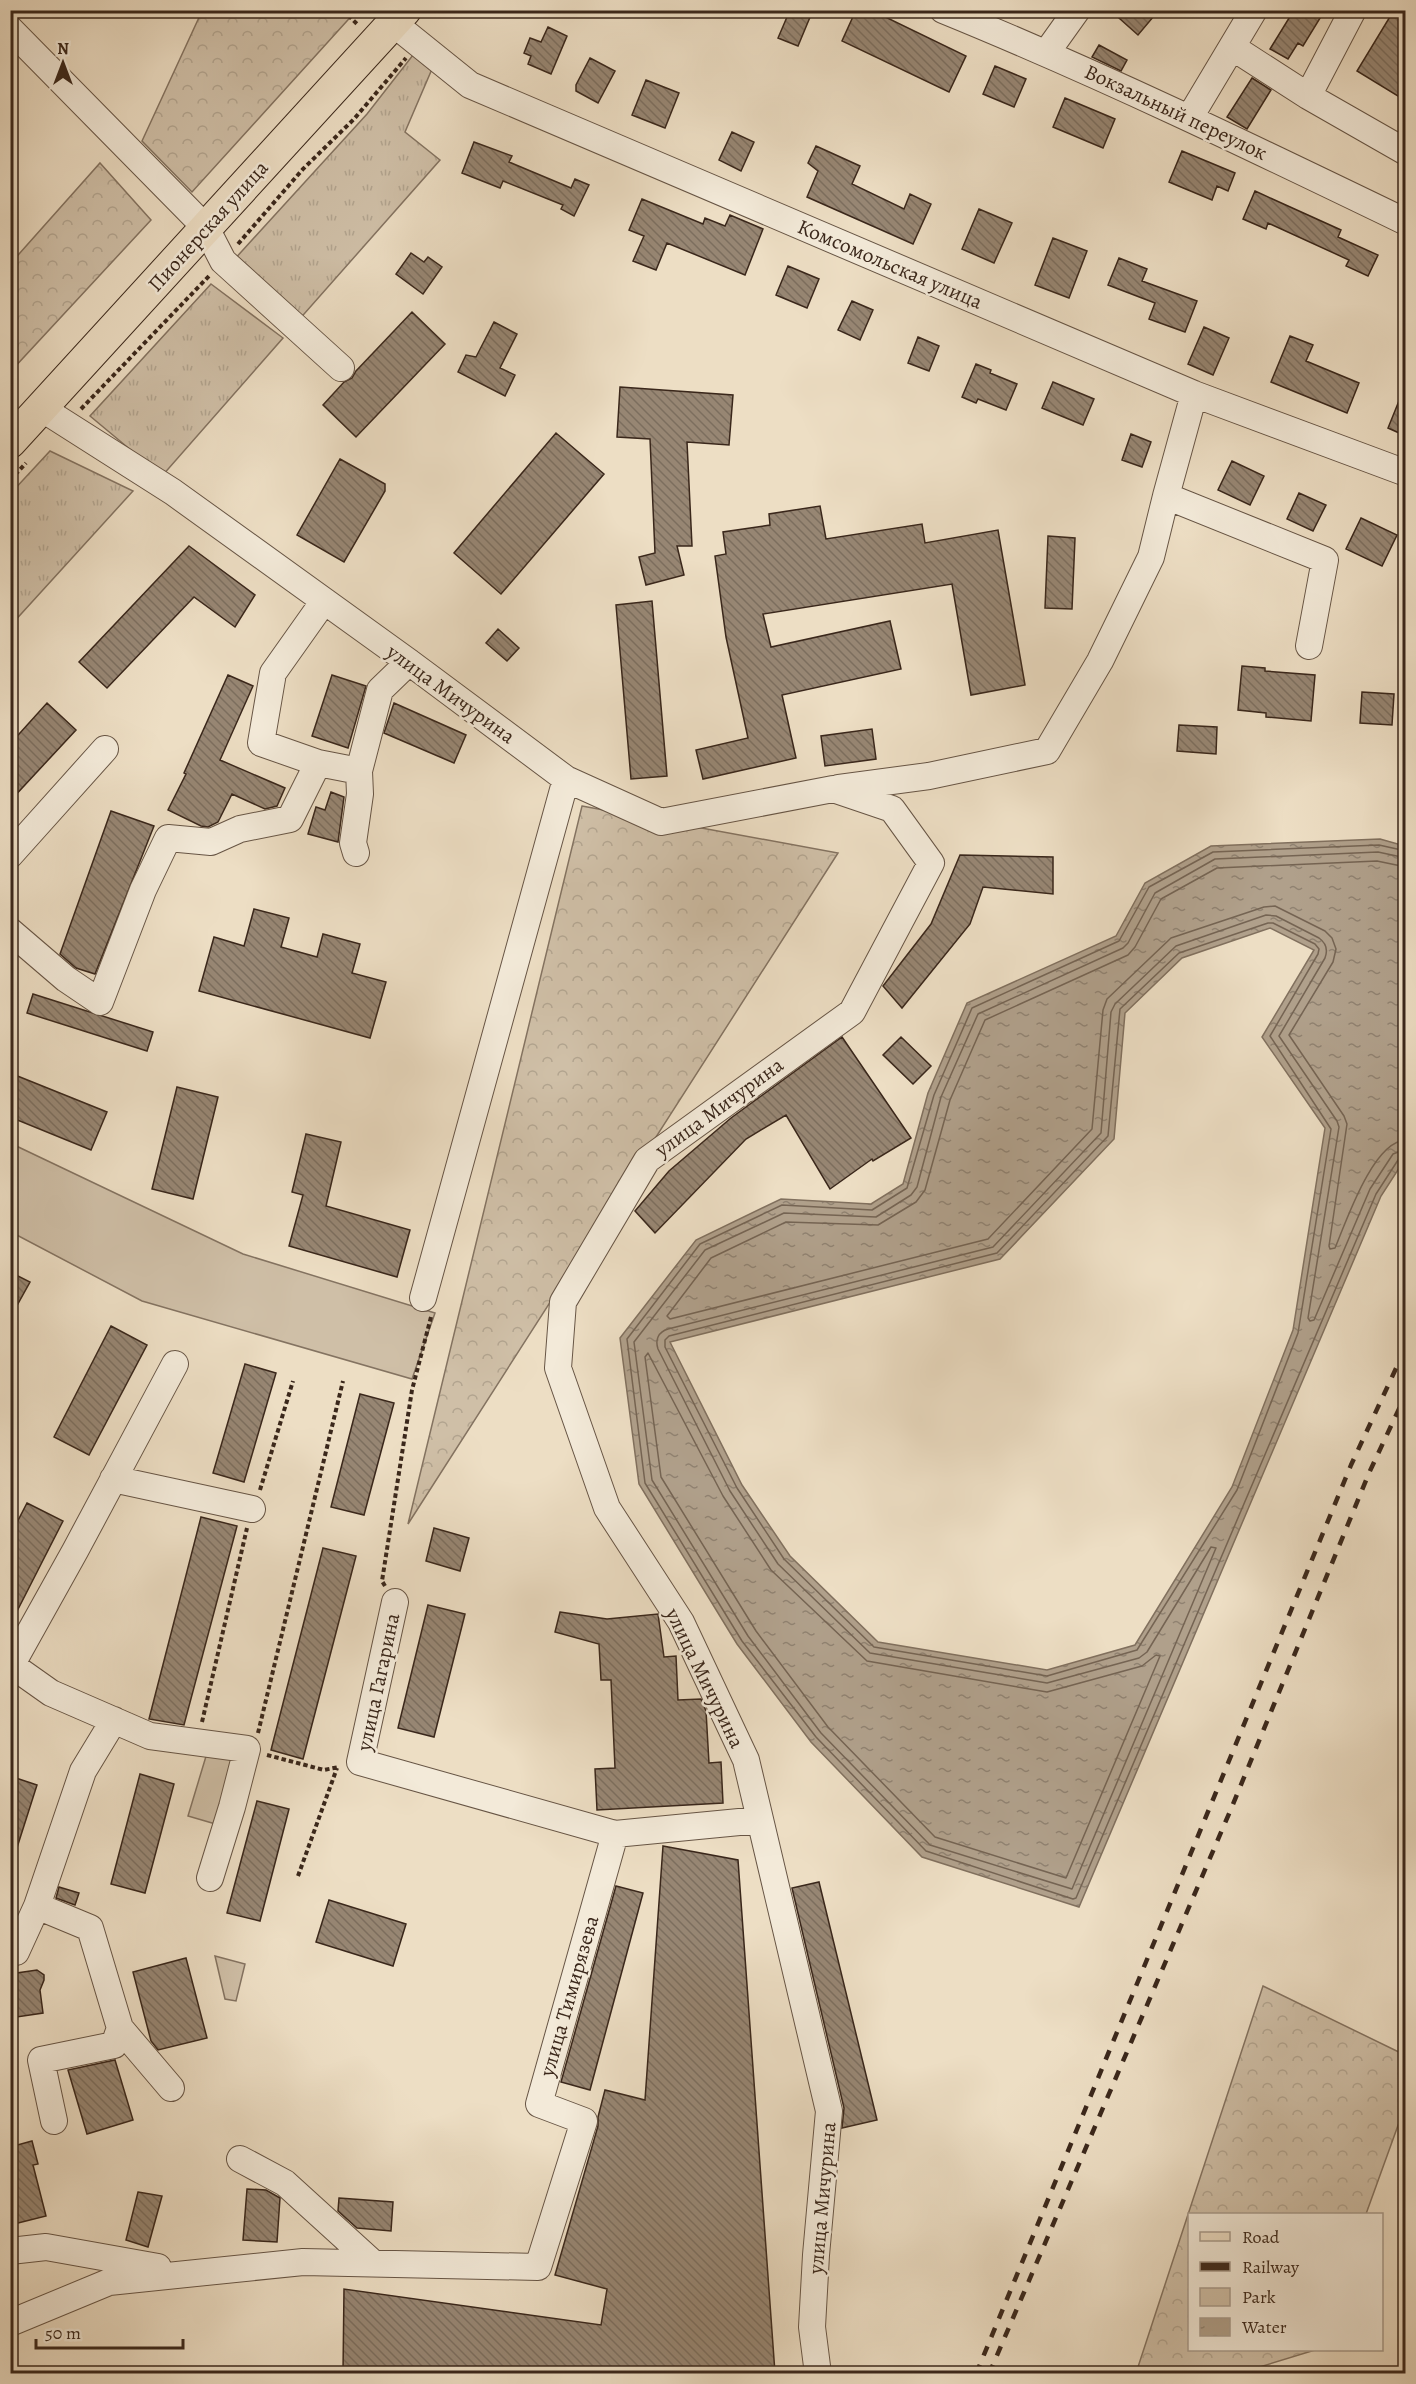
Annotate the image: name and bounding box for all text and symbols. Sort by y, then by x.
north arrow [33,33,93,93]
text: N [57,38,69,60]
street label: Вокзальный переулок [1080,57,1272,167]
street label: Пионерская улица [142,154,275,298]
street label: Комсомольская улица [793,212,987,316]
street label: улица Мичурина [380,637,521,750]
street label: улица Мичурина [648,1051,789,1164]
street label: улица Мичурина [659,1602,751,1753]
street label: улица Гагарина [350,1610,406,1754]
street label: улица Тимирязева [532,1912,605,2081]
street label: улица Мичурина [801,2121,843,2276]
legend [1188,2213,1383,2351]
text: Road [1242,2225,1280,2249]
text: Railway [1242,2255,1300,2279]
text: Park [1242,2285,1276,2309]
scale bar [36,2312,183,2350]
text: Water [1241,2315,1287,2339]
text: 50 m [45,2321,81,2345]

